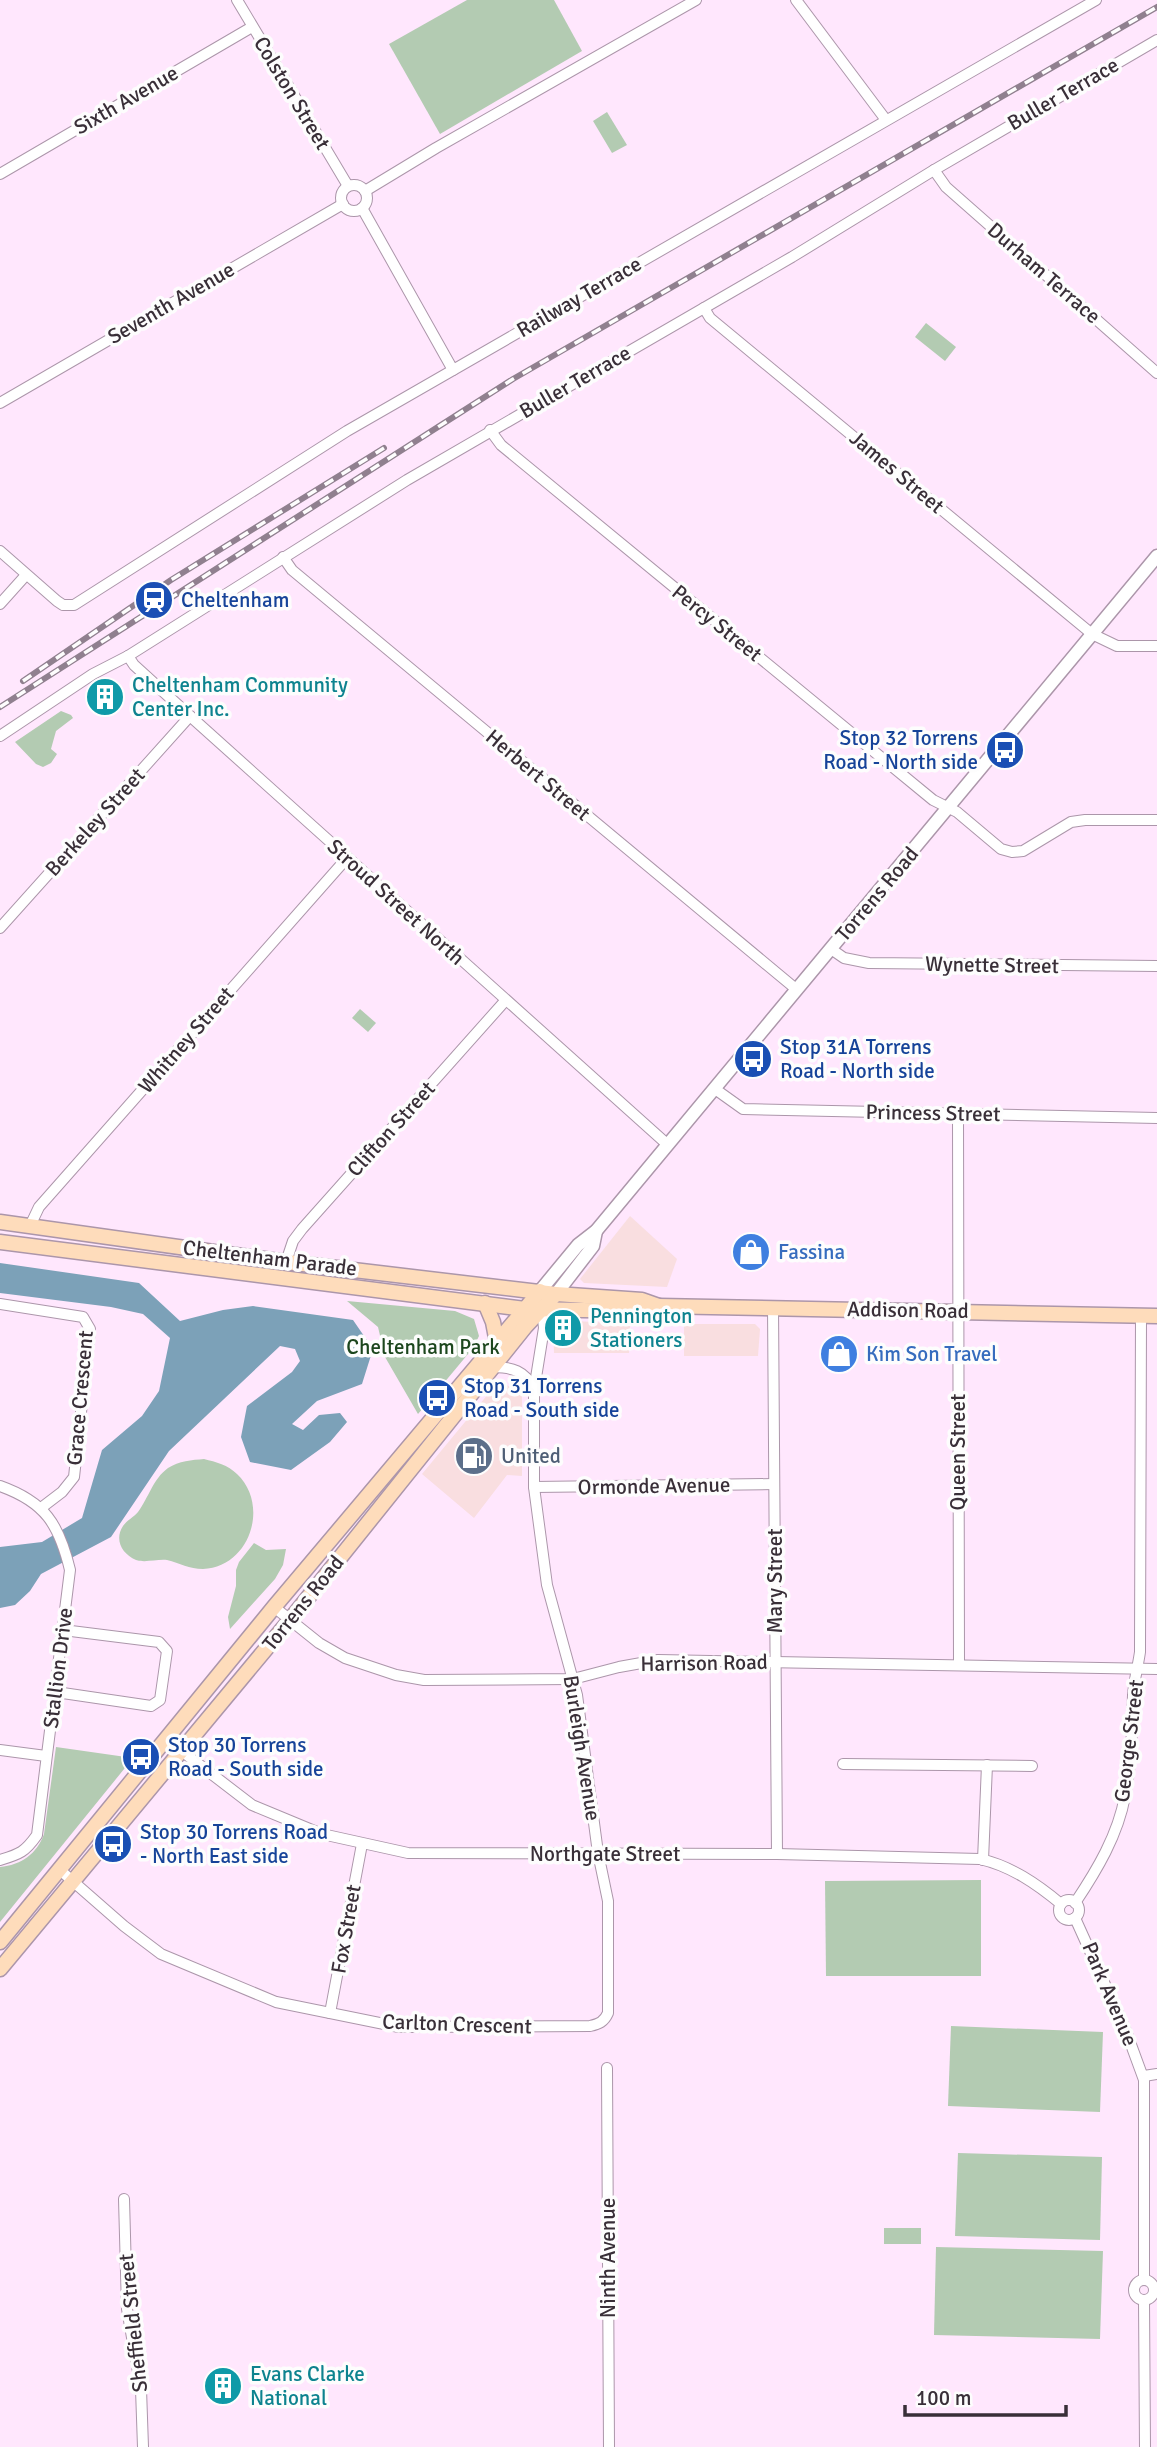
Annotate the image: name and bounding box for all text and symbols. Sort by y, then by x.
street label: Colston Street [248,32,336,154]
street label: Buller Terrace [1003,52,1123,136]
street label: Sixth Avenue [69,60,183,140]
street label: Durham Terrace [982,217,1106,329]
street label: Railway Terrace [512,251,646,343]
street label: Seventh Avenue [103,256,239,350]
street label: Buller Terrace [515,340,635,424]
street label: James Street [844,425,950,519]
station icon: Cheltenham [133,579,175,621]
street label: Percy Street [667,579,767,667]
place label: Cheltenham [181,587,289,613]
place label: Cheltenham Community Center Inc. [132,672,348,722]
building icon: Cheltenham Community Center Inc. [84,676,126,718]
street label: Herbert Street [480,724,596,826]
place label: Stop 32 Torrens Road - North side [823,725,978,775]
bus stop icon: Stop 32 Torrens Road - North side [984,729,1026,771]
street label: Berkeley Street [40,762,150,882]
street label: Stroud Street North [322,833,470,971]
street label: Torrens Road [830,841,924,947]
street label: Wynette Street [925,951,1059,979]
street label: Whitney Street [133,981,239,1099]
place label: Stop 31A Torrens Road - North side [780,1034,935,1084]
bus stop icon: Stop 31A Torrens Road - North side [732,1038,774,1080]
street label: Clifton Street [341,1076,441,1182]
street label: Princess Street [865,1099,1001,1127]
shop icon: Fassina [730,1231,772,1273]
street label: Cheltenham Parade [182,1234,358,1282]
place label: Fassina [778,1239,845,1265]
street label: Addison Road [847,1296,969,1324]
place label: Pennington Stationers [590,1303,693,1353]
building icon: Pennington Stationers [542,1307,584,1349]
street label: Grace Crescent [61,1329,99,1467]
shop icon: Kim Son Travel [818,1333,860,1375]
park label: Cheltenham Park [346,1334,500,1360]
place label: Kim Son Travel [866,1341,997,1367]
place label: Stop 31 Torrens Road - South side [464,1373,620,1423]
bus stop icon: Stop 31 Torrens Road - South side [416,1377,458,1419]
street label: Queen Street [945,1394,971,1510]
fuel station icon: United [453,1435,495,1477]
place label: United [501,1443,561,1469]
street label: Ormonde Avenue [577,1472,731,1500]
street label: Mary Street [762,1528,788,1634]
street label: Torrens Road [257,1550,349,1656]
street label: Stallion Drive [38,1606,78,1730]
street label: Harrison Road [640,1649,768,1677]
street label: Burleigh Avenue [558,1673,606,1823]
street label: George Street [1109,1678,1149,1804]
place label: Stop 30 Torrens Road - South side [168,1732,324,1782]
bus stop icon: Stop 30 Torrens Road - South side [120,1736,162,1778]
place label: Stop 30 Torrens Road - North East side [140,1819,328,1869]
bus stop icon: Stop 30 Torrens Road - North East side [92,1823,134,1865]
street label: Northgate Street [530,1841,680,1867]
street label: Fox Street [325,1882,367,1976]
street label: Park Avenue [1076,1938,1144,2050]
street label: Carlton Crescent [382,2008,532,2040]
street label: Ninth Avenue [595,2198,621,2318]
street label: Sheffield Street [113,2252,153,2394]
place label: Evans Clarke National [250,2361,365,2411]
building icon: Evans Clarke National [202,2365,244,2407]
scale bar [905,2374,1066,2418]
text: 100 m [916,2385,971,2411]

